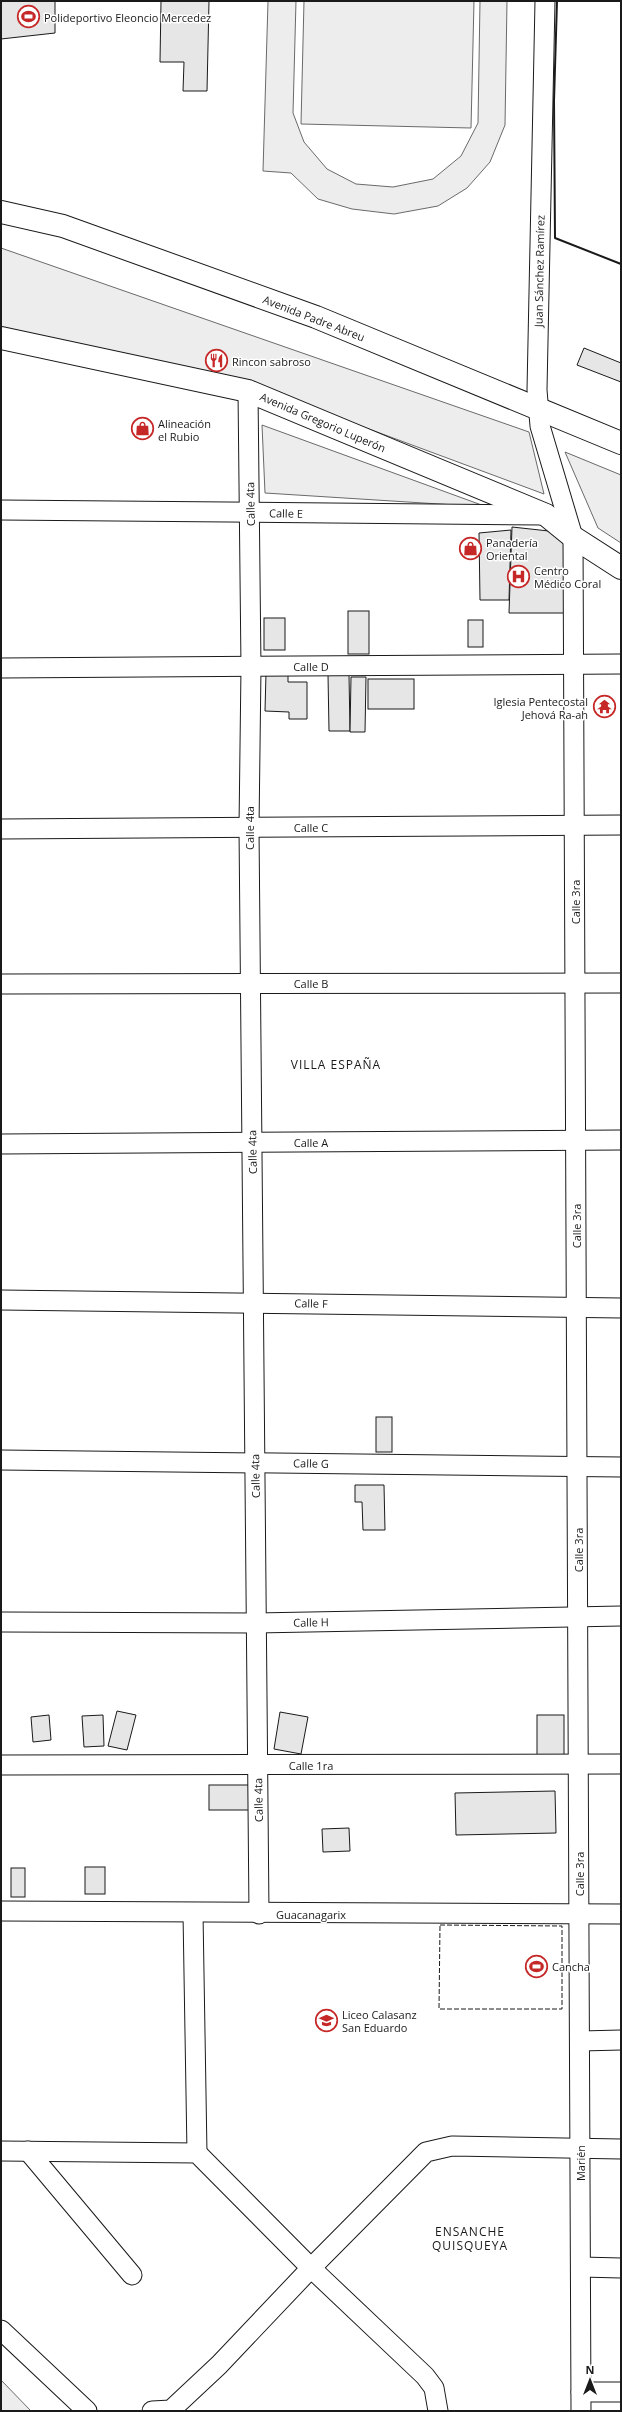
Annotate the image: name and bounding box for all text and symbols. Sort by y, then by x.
sports icon: Polideportivo Eleoncio Mercedez [15,4,41,30]
place label: Polideportivo Eleoncio Mercedez [44,10,211,25]
street label: Juan Sánchez Ramírez [531,215,547,328]
street label: Avenida Padre Abreu [261,292,367,344]
restaurant icon: Rincon sabroso [203,348,229,374]
place label: Rincon sabroso [232,354,311,369]
street label: Avenida Gregorio Luperón [258,389,388,455]
shop icon: Alineación el Rubio [130,416,156,442]
place label: Alineación el Rubio [158,416,211,444]
street label: Calle 4ta [242,482,258,526]
street label: Calle E [269,505,303,521]
shop icon: Panadería Oriental [457,535,483,561]
place label: Panadería Oriental [486,535,538,563]
hospital icon: Centro Médico Coral [506,563,532,589]
place label: Centro Médico Coral [534,563,601,591]
street label: Calle D [293,659,329,674]
place label: Iglesia Pentecostal Jehová Ra-ah [493,694,588,722]
temple icon: Iglesia Pentecostal Jehová Ra-ah [591,694,617,720]
street label: Calle 4ta [242,806,257,850]
street label: Calle C [294,820,328,835]
street label: Calle 3ra [568,880,583,924]
street label: Calle B [294,976,328,991]
district label: VILLA ESPAÑA [291,1056,381,1073]
street label: Calle 4ta [244,1130,260,1174]
street label: Calle A [294,1135,328,1150]
street label: Calle 3ra [569,1204,584,1248]
street label: Calle F [294,1295,328,1311]
street label: Calle 4ta [247,1454,263,1498]
street label: Calle G [293,1455,329,1471]
street label: Calle 3ra [571,1528,586,1572]
street label: Calle H [293,1614,329,1630]
street label: Calle 1ra [289,1758,333,1773]
street label: Calle 4ta [250,1778,266,1822]
street label: Calle 3ra [572,1852,587,1896]
street label: Guacanagarix [276,1907,346,1922]
sports icon: Cancha [524,1953,550,1979]
place label: Cancha [552,1959,590,1974]
school or university icon: Liceo Calasanz San Eduardo [313,2007,339,2033]
place label: Liceo Calasanz San Eduardo [342,2007,417,2035]
street label: Marién [573,2145,588,2181]
district label: ENSANCHE QUISQUEYA [432,2223,508,2254]
north arrow [570,2360,610,2400]
text: N [586,2362,594,2377]

